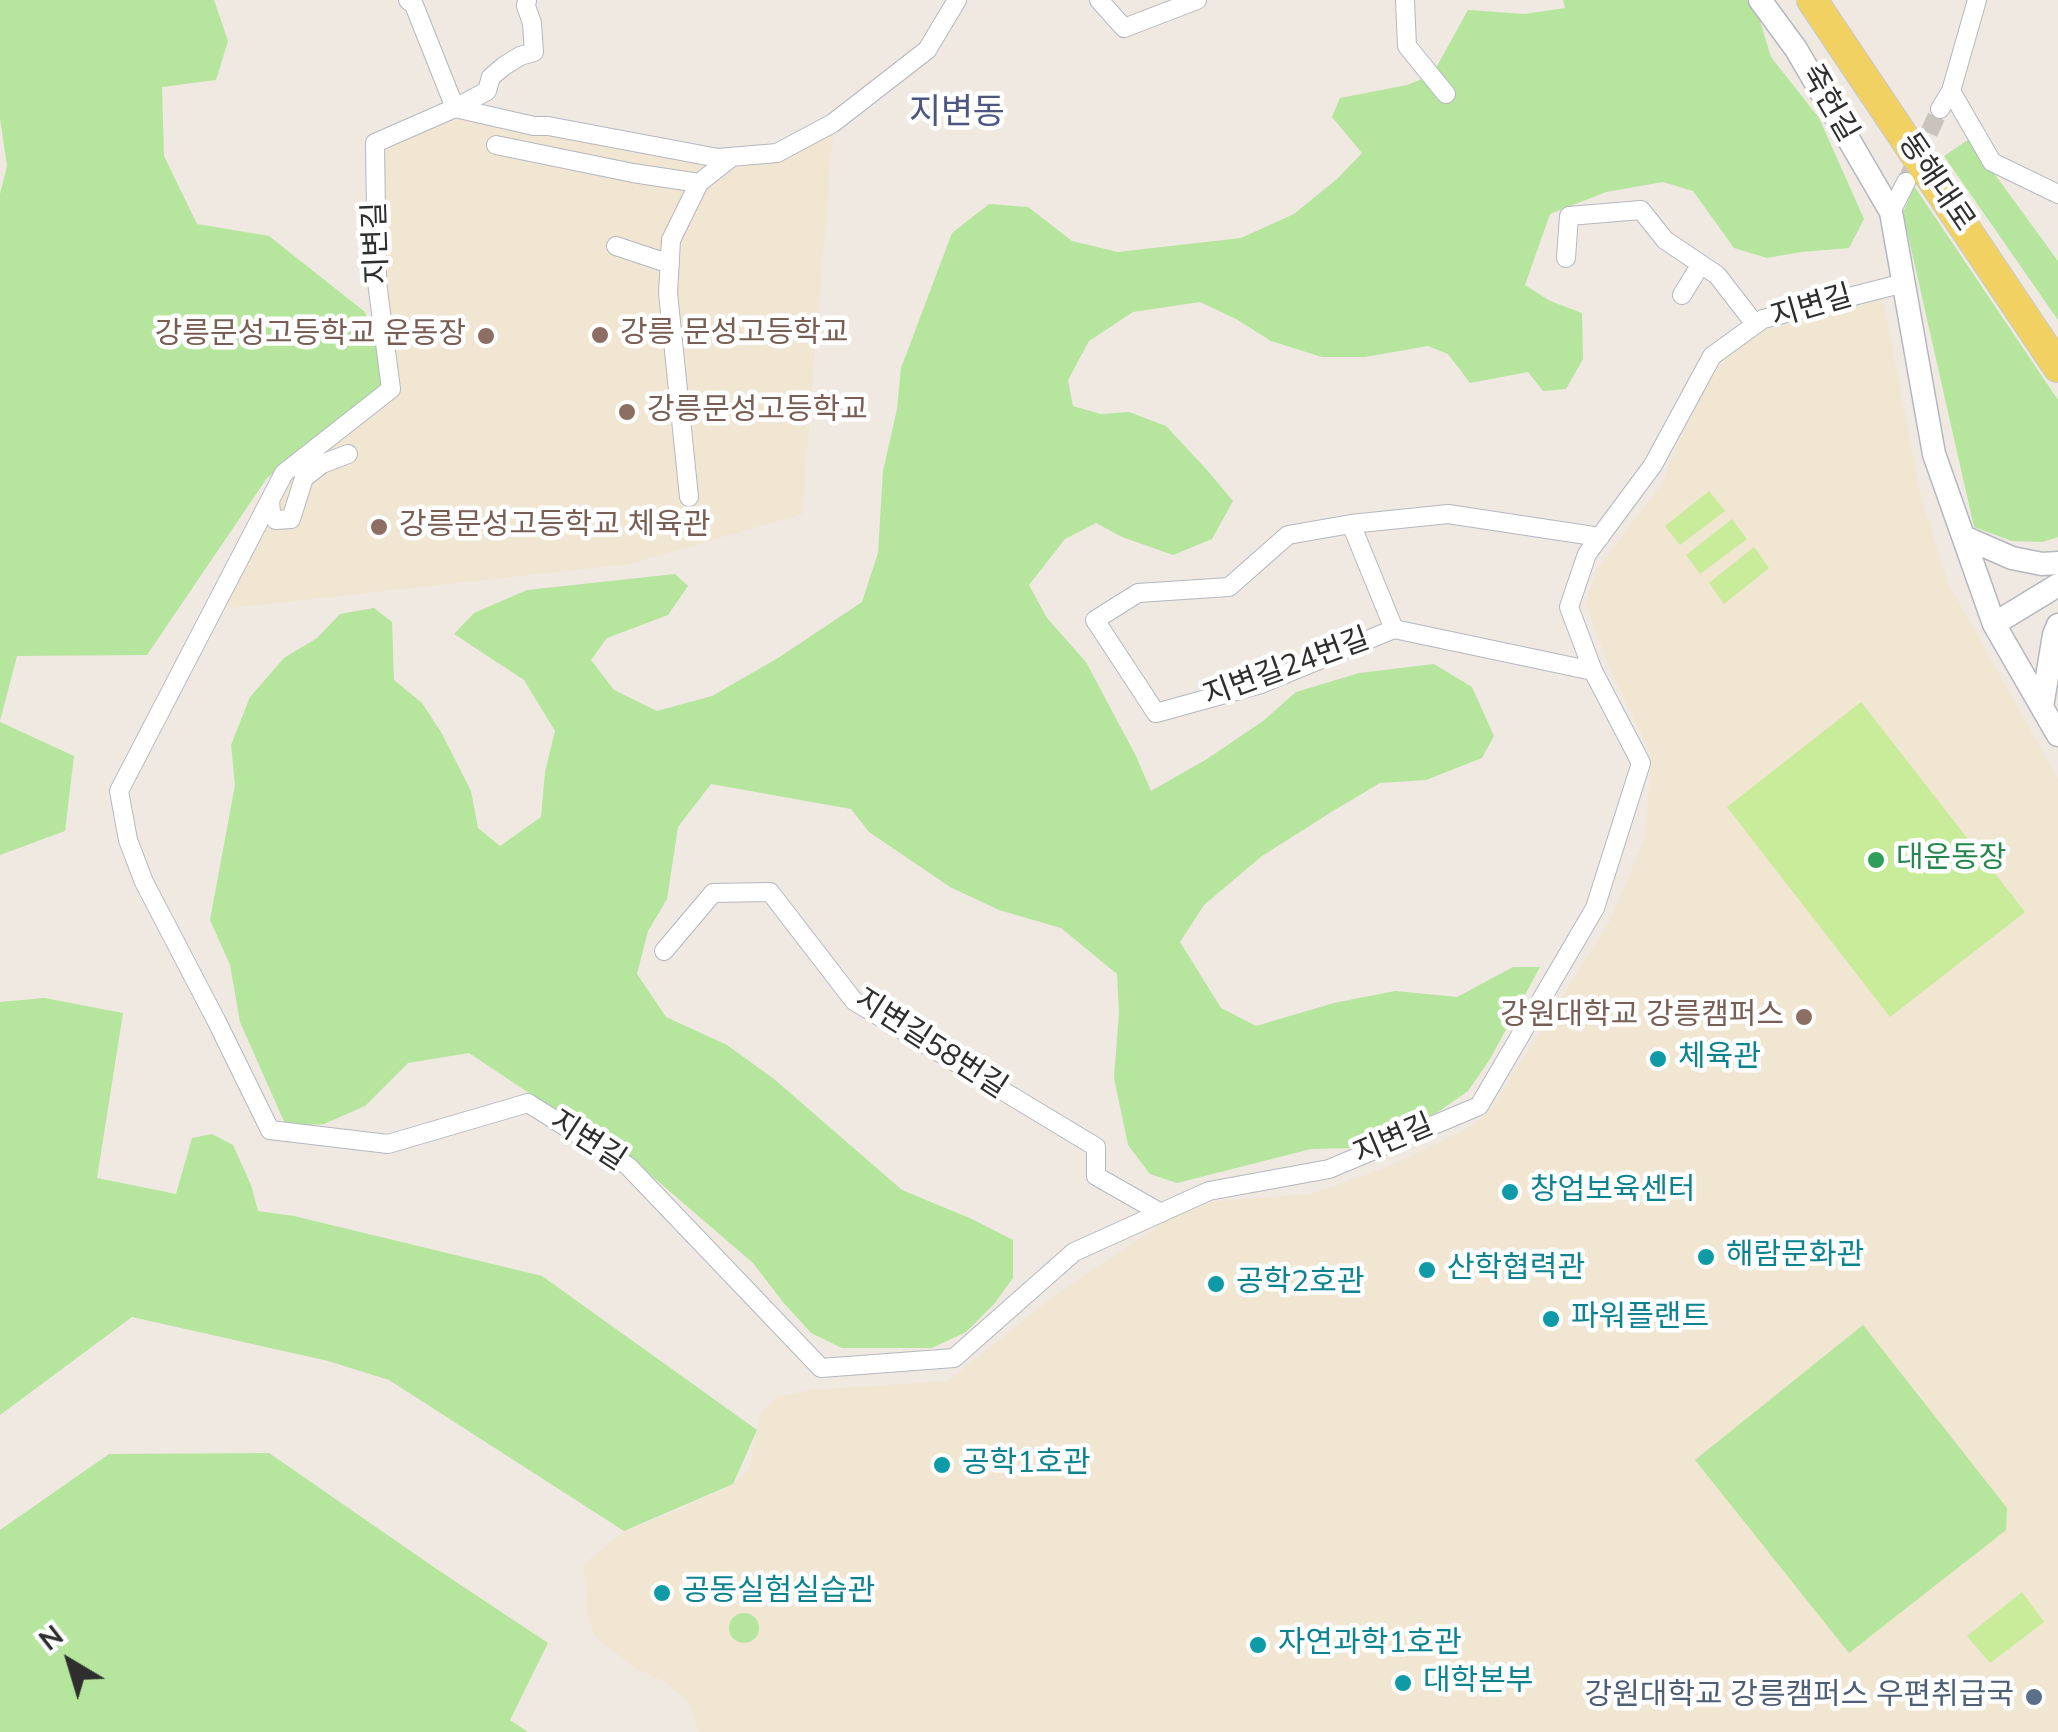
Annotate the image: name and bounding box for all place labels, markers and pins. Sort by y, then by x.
place label: 강릉 문성고등학교 [620,317,849,353]
place label: 강릉문성고등학교 운동장 [155,318,466,354]
marker: 강릉 문성고등학교 [589,324,611,346]
marker: 강릉문성고등학교 운동장 [475,325,497,347]
place label: 강릉문성고등학교 [647,394,868,430]
marker: 강릉문성고등학교 [616,401,638,423]
place label: 강릉문성고등학교 체육관 [399,509,710,545]
marker: 강릉문성고등학교 체육관 [368,516,390,538]
place label: 대운동장 [1896,842,2006,878]
marker: 대운동장 [1865,849,1887,871]
place label: 강원대학교 강릉캠퍼스 [1500,999,1784,1035]
marker: 강원대학교 강릉캠퍼스 [1793,1006,1815,1028]
place label: 체육관 [1678,1041,1761,1077]
marker: 체육관 [1647,1048,1669,1070]
place label: 창업보육센터 [1530,1174,1696,1210]
marker: 창업보육센터 [1499,1181,1521,1203]
place label: 해람문화관 [1726,1239,1864,1275]
marker: 해람문화관 [1695,1246,1717,1268]
place label: 산학협력관 [1447,1252,1585,1288]
marker: 산학협력관 [1416,1259,1438,1281]
place label: 공학2호관 [1236,1266,1364,1302]
marker: 공학2호관 [1205,1273,1227,1295]
place label: 파워플랜트 [1571,1301,1709,1337]
marker: 파워플랜트 [1540,1308,1562,1330]
place label: 공학1호관 [962,1447,1090,1483]
marker: 공학1호관 [931,1454,953,1476]
place label: 공동실험실습관 [682,1575,875,1611]
marker: 공동실험실습관 [651,1582,673,1604]
place label: 자연과학1호관 [1278,1627,1462,1663]
marker: 자연과학1호관 [1247,1634,1269,1656]
place label: 대학본부 [1423,1665,1533,1701]
marker: 대학본부 [1392,1672,1414,1694]
place label: 강원대학교 강릉캠퍼스 우편취급국 [1585,1679,2014,1715]
marker: 강원대학교 강릉캠퍼스 우편취급국 [2023,1686,2045,1708]

